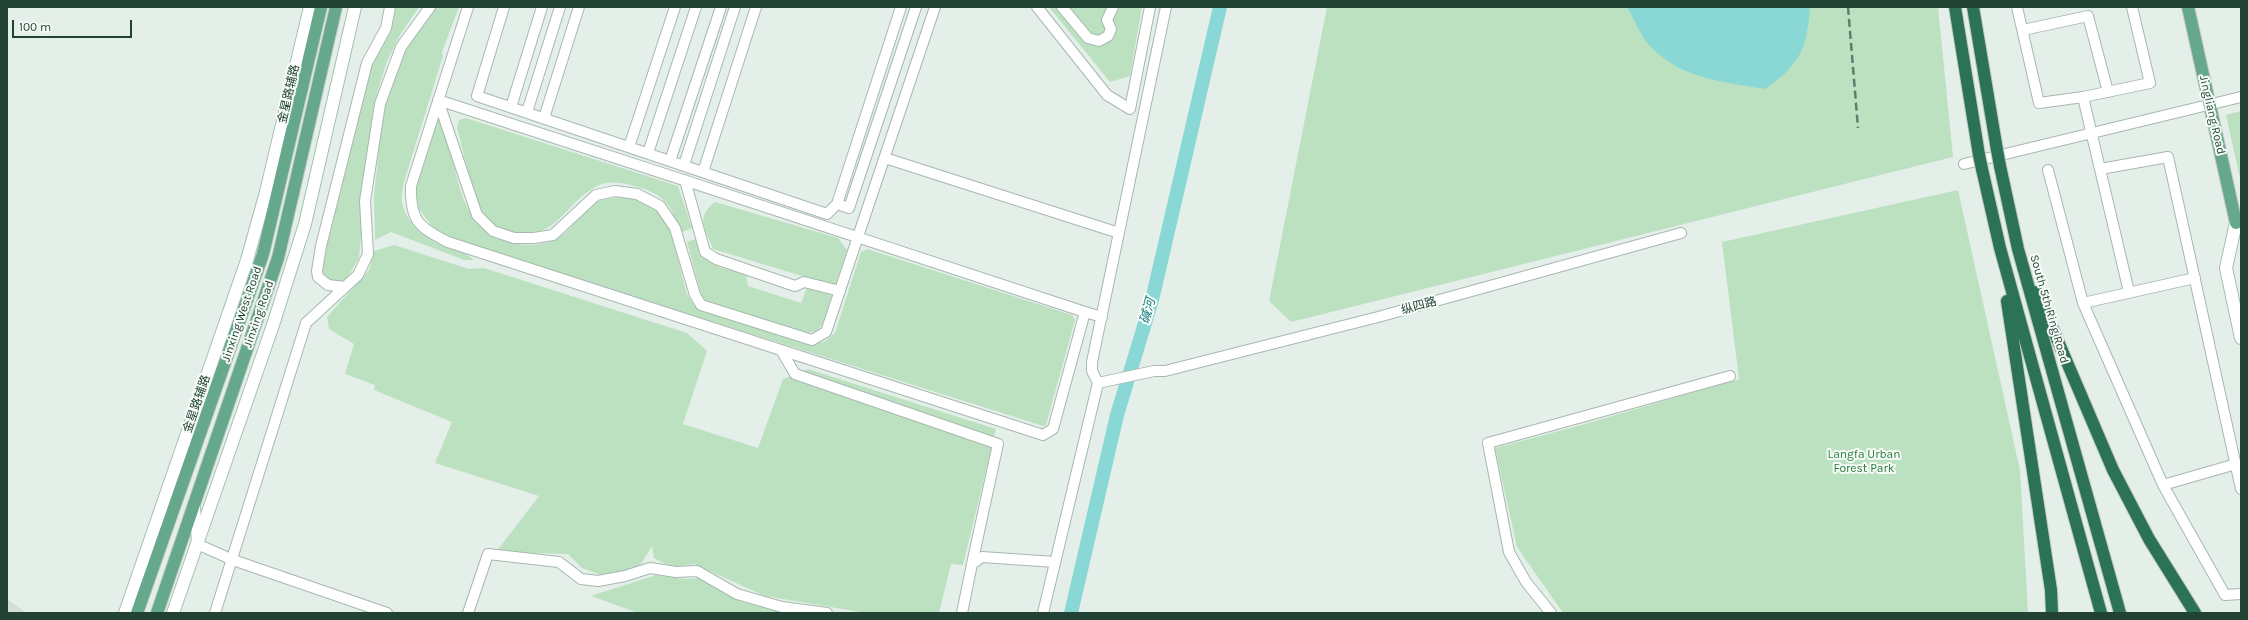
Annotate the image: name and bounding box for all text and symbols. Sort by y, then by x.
scale bar [14,12,134,38]
text: 100 m [19,20,51,34]
street label: 金星路辅路 [275,63,303,125]
street label: Jingliang Road [2196,74,2228,156]
street label: South 5th Ring Road [2027,253,2071,365]
street label: Jinxing West Road [219,264,265,364]
street label: Jinxing Road [241,279,277,349]
street label: 纵四路 [1400,294,1438,318]
water label: 碱河 [1137,296,1159,326]
street label: 金星路辅路 [180,373,214,435]
park label: Langfa Urban Forest Park [1828,448,1900,476]

